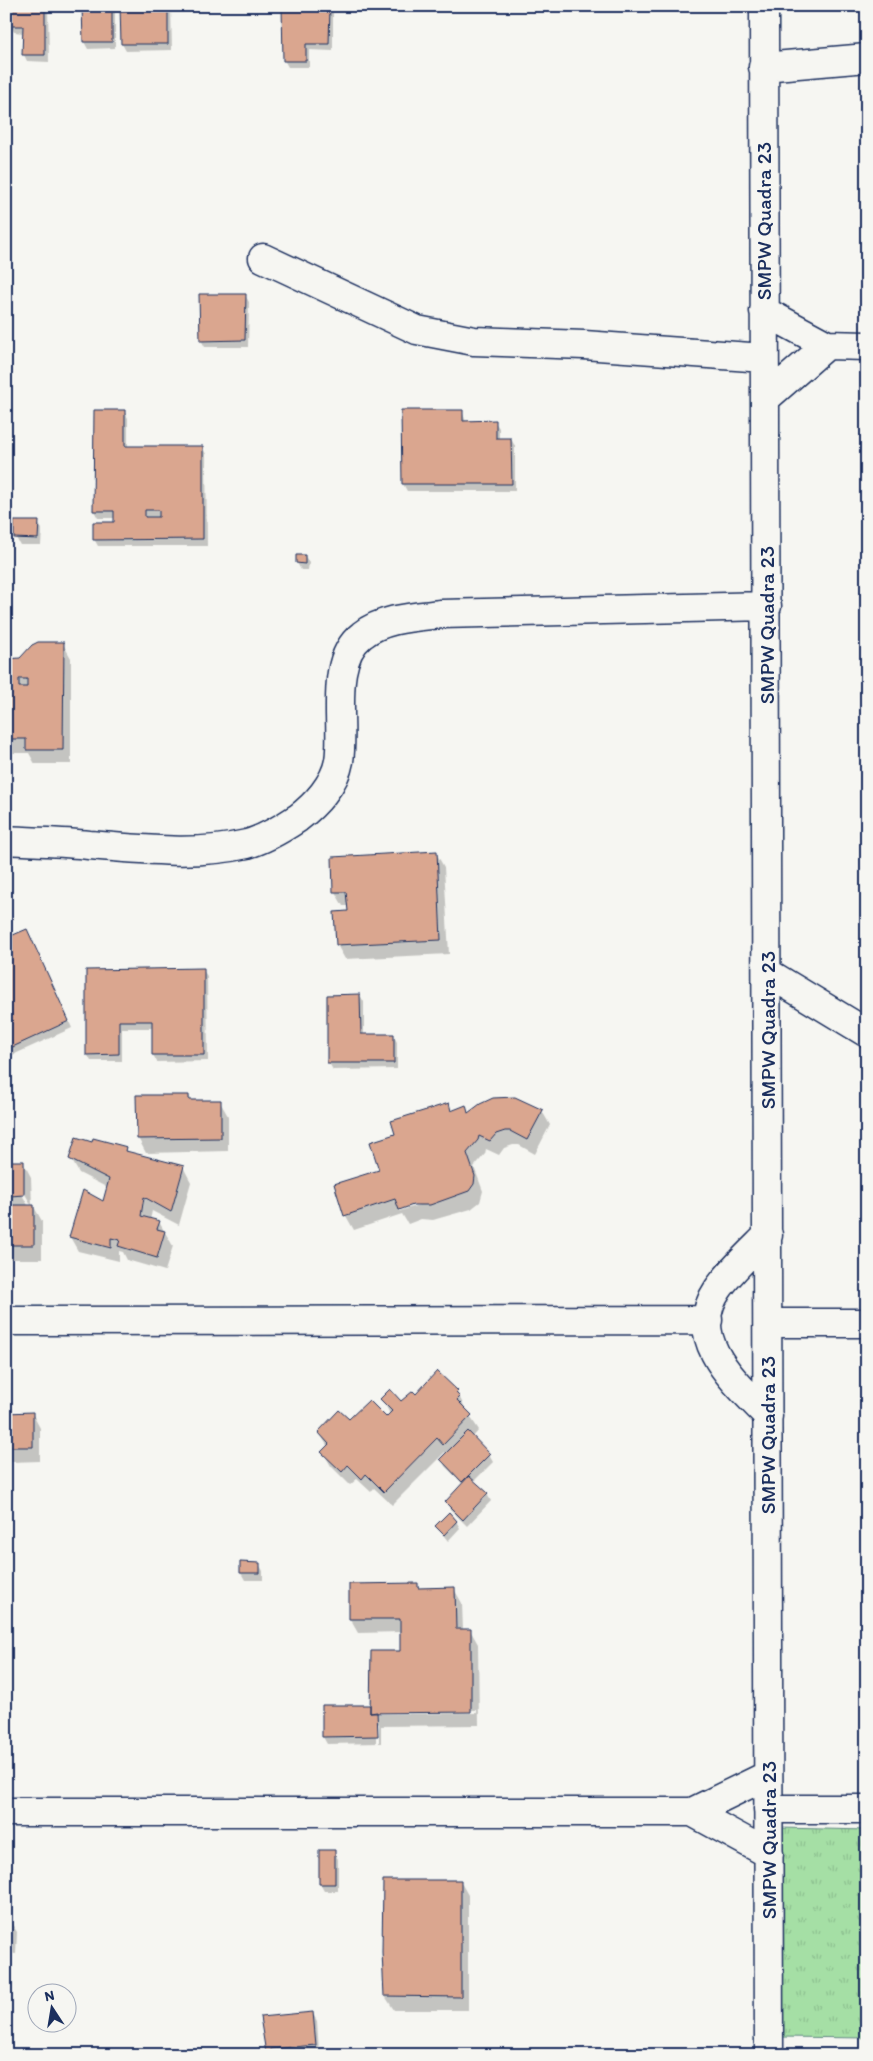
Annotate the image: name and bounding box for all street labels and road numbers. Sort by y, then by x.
street label: SMPW Quadra 23 [751,142,776,300]
street label: SMPW Quadra 23 [754,546,779,704]
street label: SMPW Quadra 23 [755,951,780,1109]
street label: SMPW Quadra 23 [755,1356,780,1514]
street label: SMPW Quadra 23 [756,1761,781,1919]

